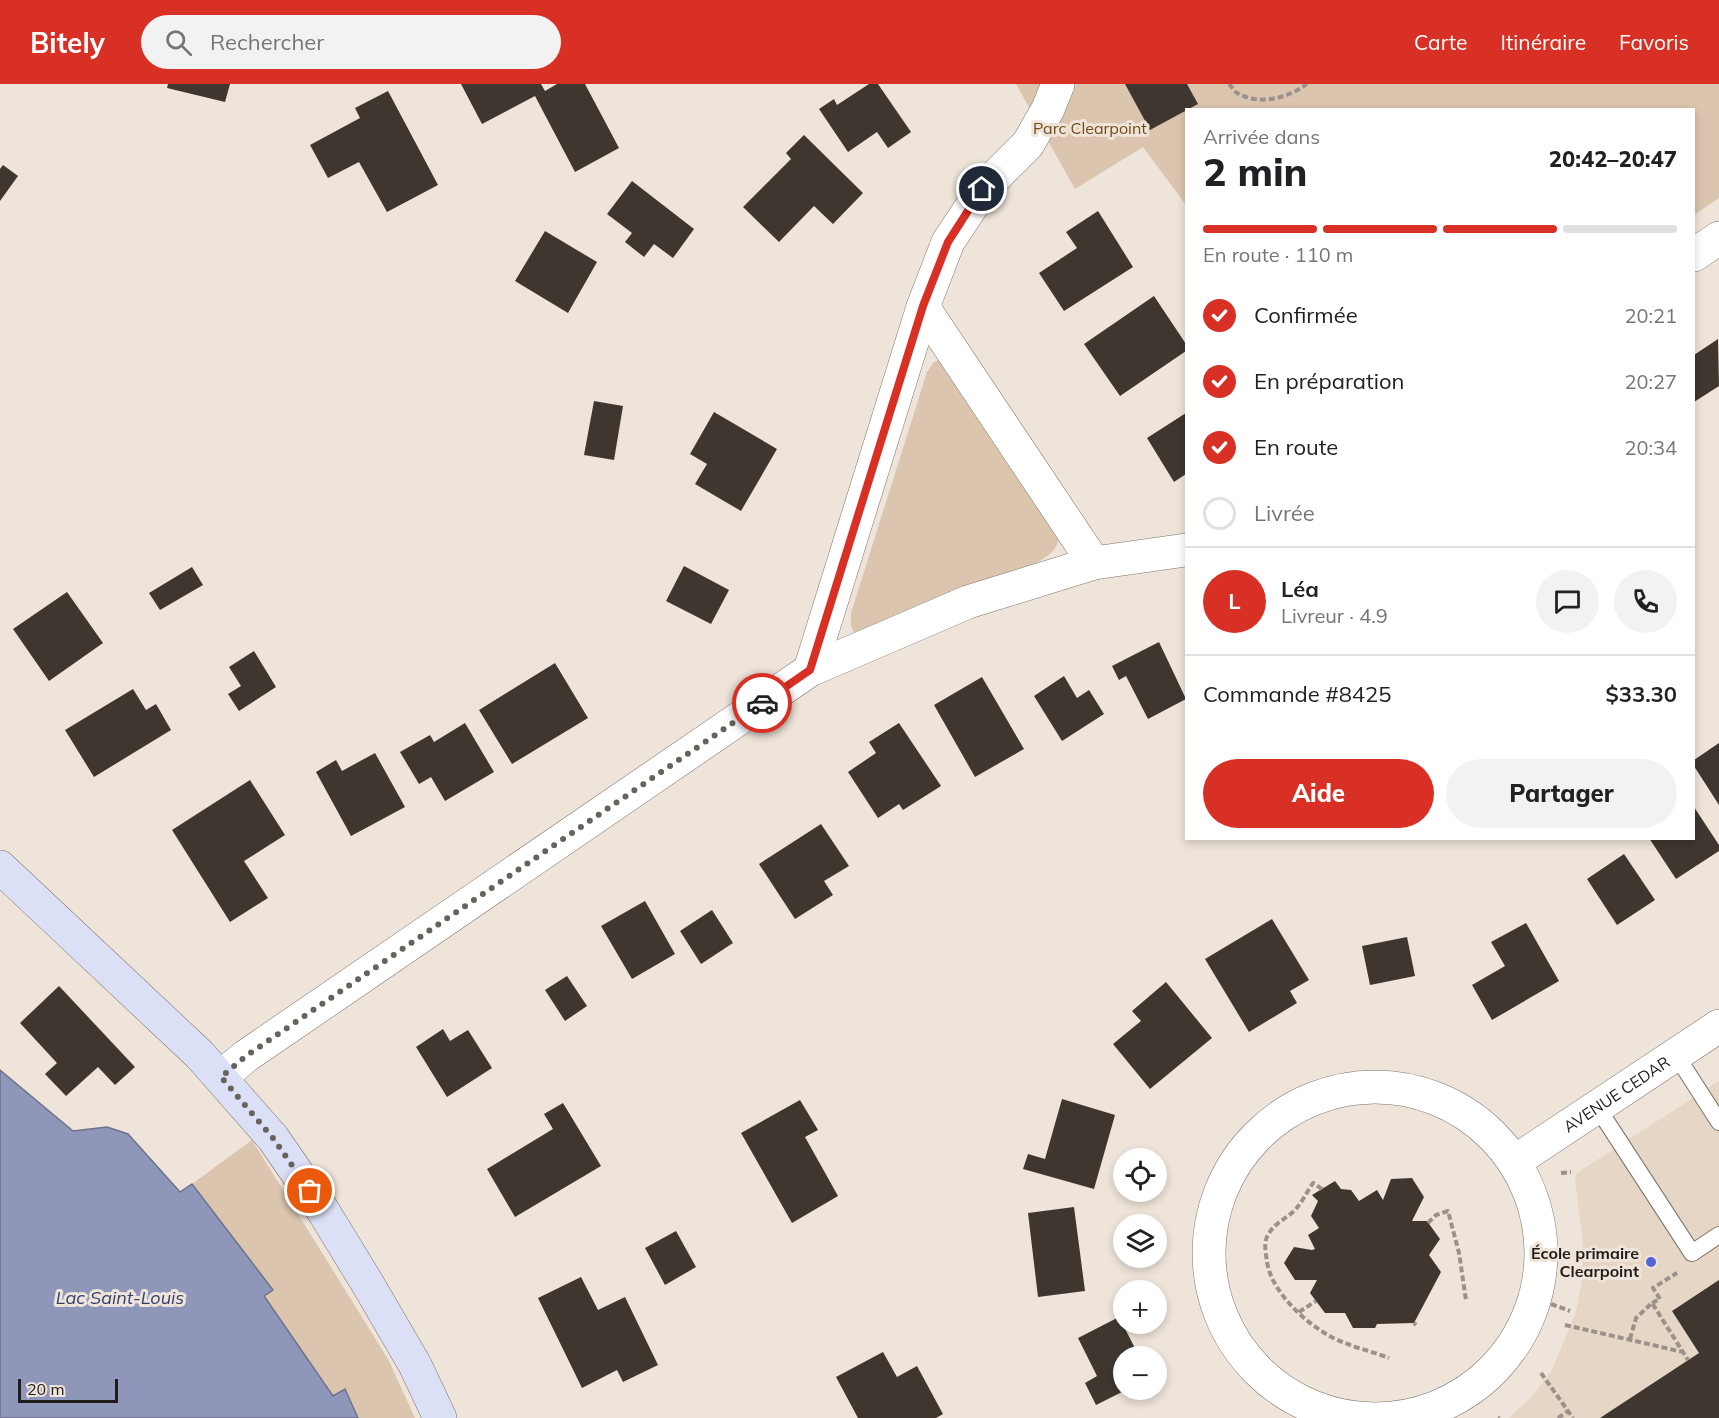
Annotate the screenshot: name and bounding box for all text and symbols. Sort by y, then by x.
search box [141,15,561,69]
text: Bitely [30,25,105,60]
icon: search [162,26,195,59]
text: Rechercher [210,28,324,56]
text: Carte [1414,29,1468,55]
text: Itinéraire [1501,29,1586,55]
text: Favoris [1619,29,1689,55]
park label: Parc Clearpoint [1033,118,1147,138]
text: Arrivée dans [1203,124,1320,149]
text: 20:42–20:47 [1549,145,1677,173]
text: 2 min [1203,147,1308,196]
pin [956,163,1007,214]
icon: home [965,172,998,205]
text: En route · 110 m [1203,242,1353,267]
icon: check [1203,299,1236,332]
text: Confirmée [1254,301,1358,329]
text: 20:21 [1624,303,1677,328]
icon: check [1203,365,1236,398]
text: En préparation [1254,367,1404,395]
text: 20:27 [1624,369,1677,394]
icon: check [1203,431,1236,464]
text: En route [1254,433,1338,461]
text: 20:34 [1624,435,1677,460]
text: Livrée [1254,499,1315,527]
button: chat [1536,570,1599,633]
button: phone [1614,570,1677,633]
text: Léa [1281,575,1319,603]
text: L [1228,587,1241,615]
text: Livreur · 4.9 [1281,603,1388,628]
courier [732,673,792,733]
text: Commande #8425 [1203,680,1391,708]
text: $33.30 [1606,680,1677,708]
icon: car [746,687,779,720]
button: Aide [1203,759,1434,828]
button: Partager [1446,759,1677,828]
street label: AVENUE CEDAR [1559,1051,1674,1137]
map controls [1113,1148,1167,1400]
button: locate [1113,1148,1167,1202]
pin [284,1165,335,1216]
icon: bag [293,1174,326,1207]
button: layers [1113,1214,1167,1268]
place label: École primaire Clearpoint [1531,1243,1639,1281]
marker: École primaire Clearpoint [1644,1255,1658,1269]
button: + [1113,1280,1167,1334]
water label: Lac Saint-Louis [56,1286,184,1309]
button: − [1113,1346,1167,1400]
scale bar [18,1376,118,1404]
text: 20 m [27,1379,64,1399]

